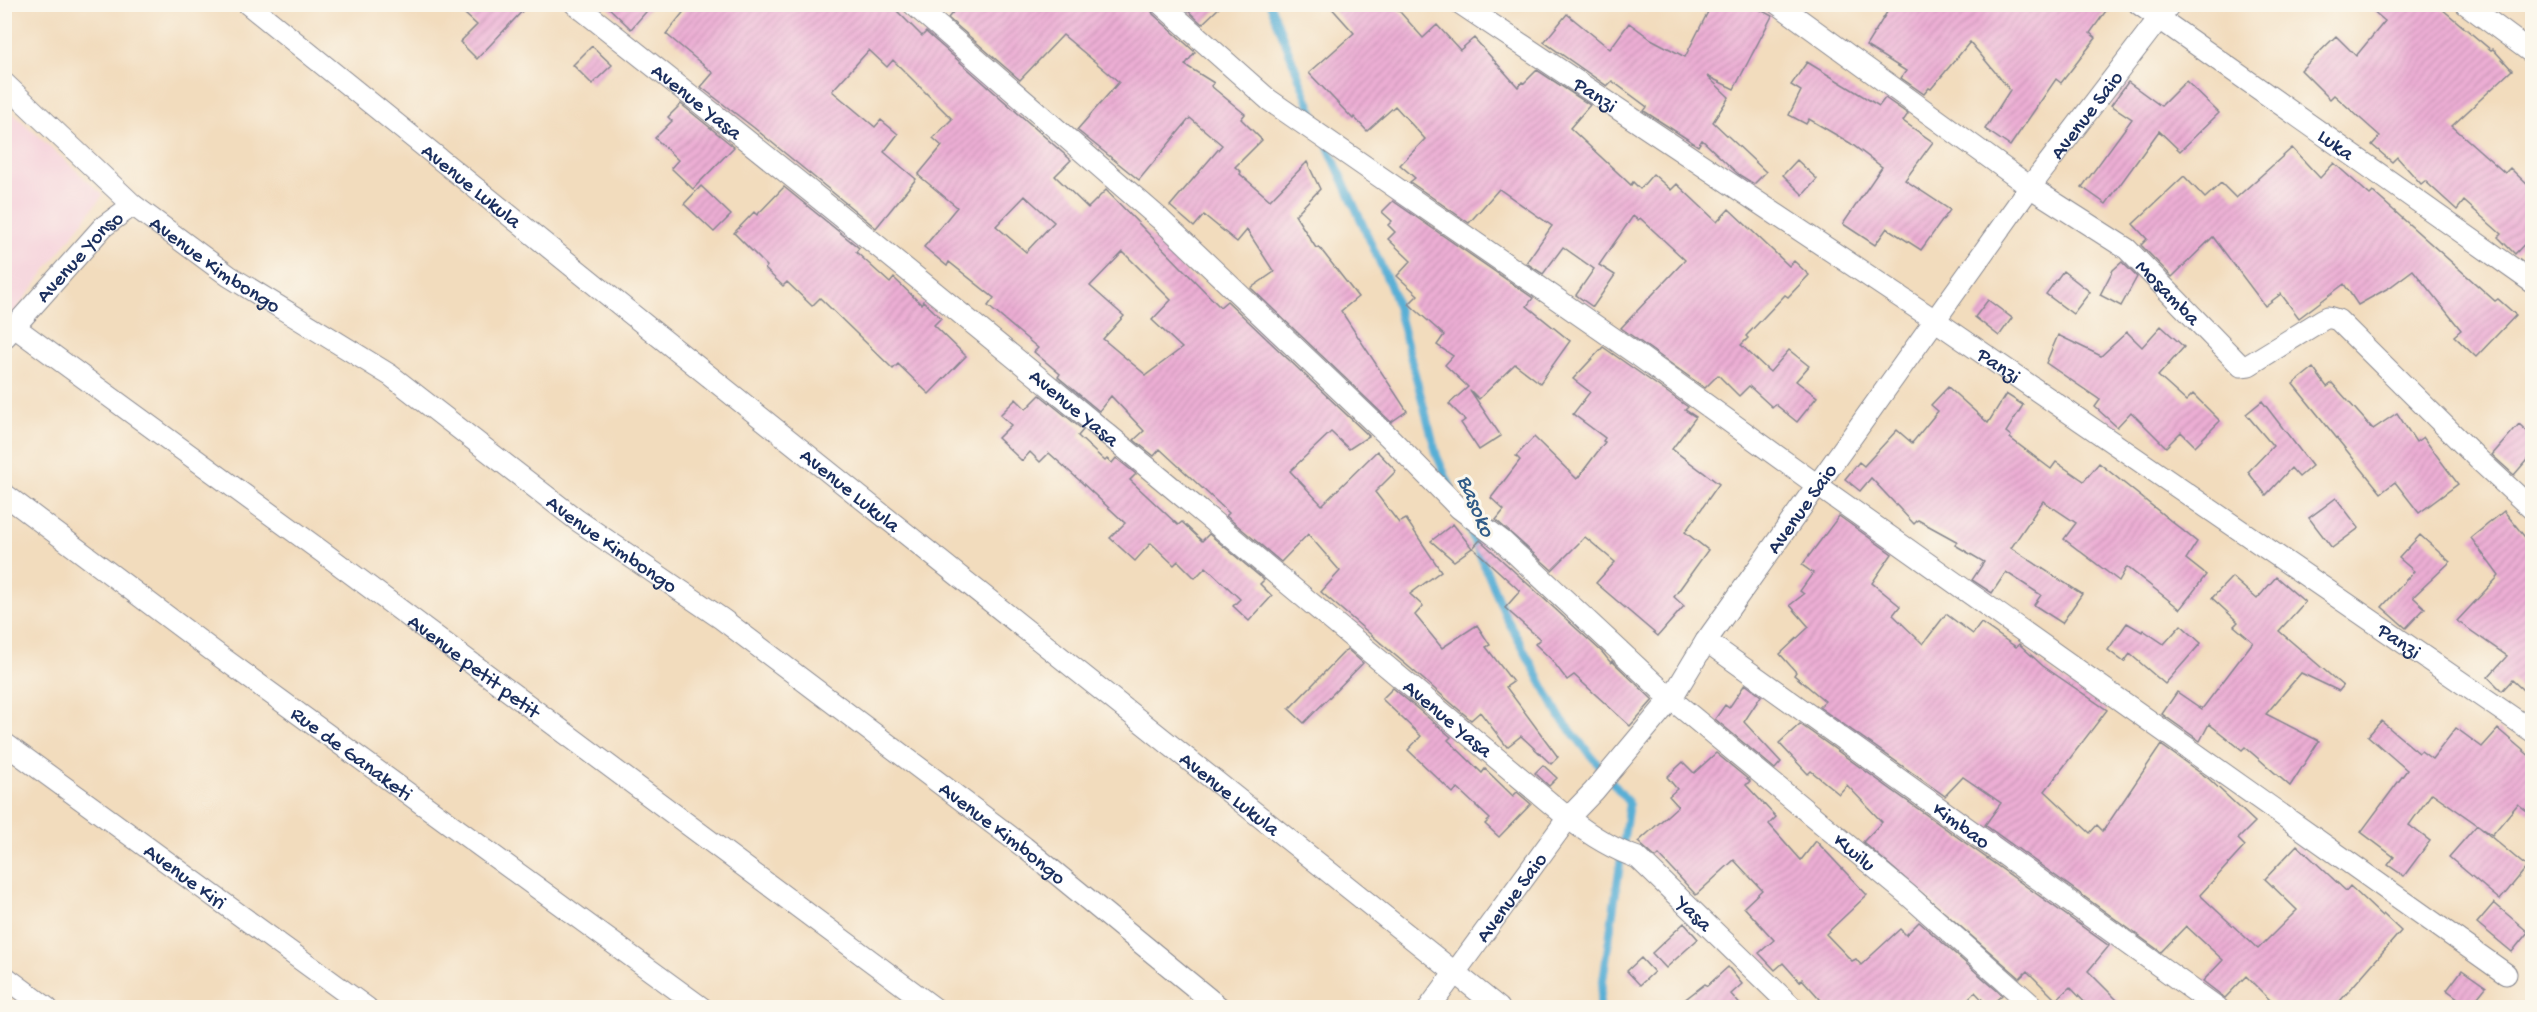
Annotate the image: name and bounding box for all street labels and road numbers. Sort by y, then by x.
street label: Avenue Yasa [645,60,747,148]
street label: Avenue Saio [2047,67,2130,166]
street label: Panzi [1566,73,1620,120]
street label: Luka [2312,125,2359,169]
street label: Avenue Lukula [415,140,526,236]
street label: Avenue Yonso [32,207,130,309]
street label: Avenue Kimbongo [143,212,284,321]
street label: Mosamba [2128,256,2205,333]
street label: Panzi [1970,343,2024,391]
street label: Avenue Yasa [1022,366,1123,455]
street label: Avenue Lukula [793,445,905,541]
street label: Avenue Saio [1763,460,1845,560]
street label: Avenue Kimbongo [540,492,681,601]
street label: Avenue petit petit [401,611,546,727]
street label: Panzi [2371,619,2424,667]
street label: Avenue Yasa [1396,676,1497,766]
street label: Rue de Ganaketi [284,703,416,808]
street label: Avenue Lukula [1173,748,1284,844]
street label: Avenue Kimbongo [932,778,1070,892]
street label: Kimbao [1926,798,1994,856]
street label: Kwilu [1827,829,1879,879]
street label: Avenue Kiri [137,840,230,917]
street label: Avenue Saio [1472,849,1554,948]
street label: Yasa [1668,891,1717,940]

